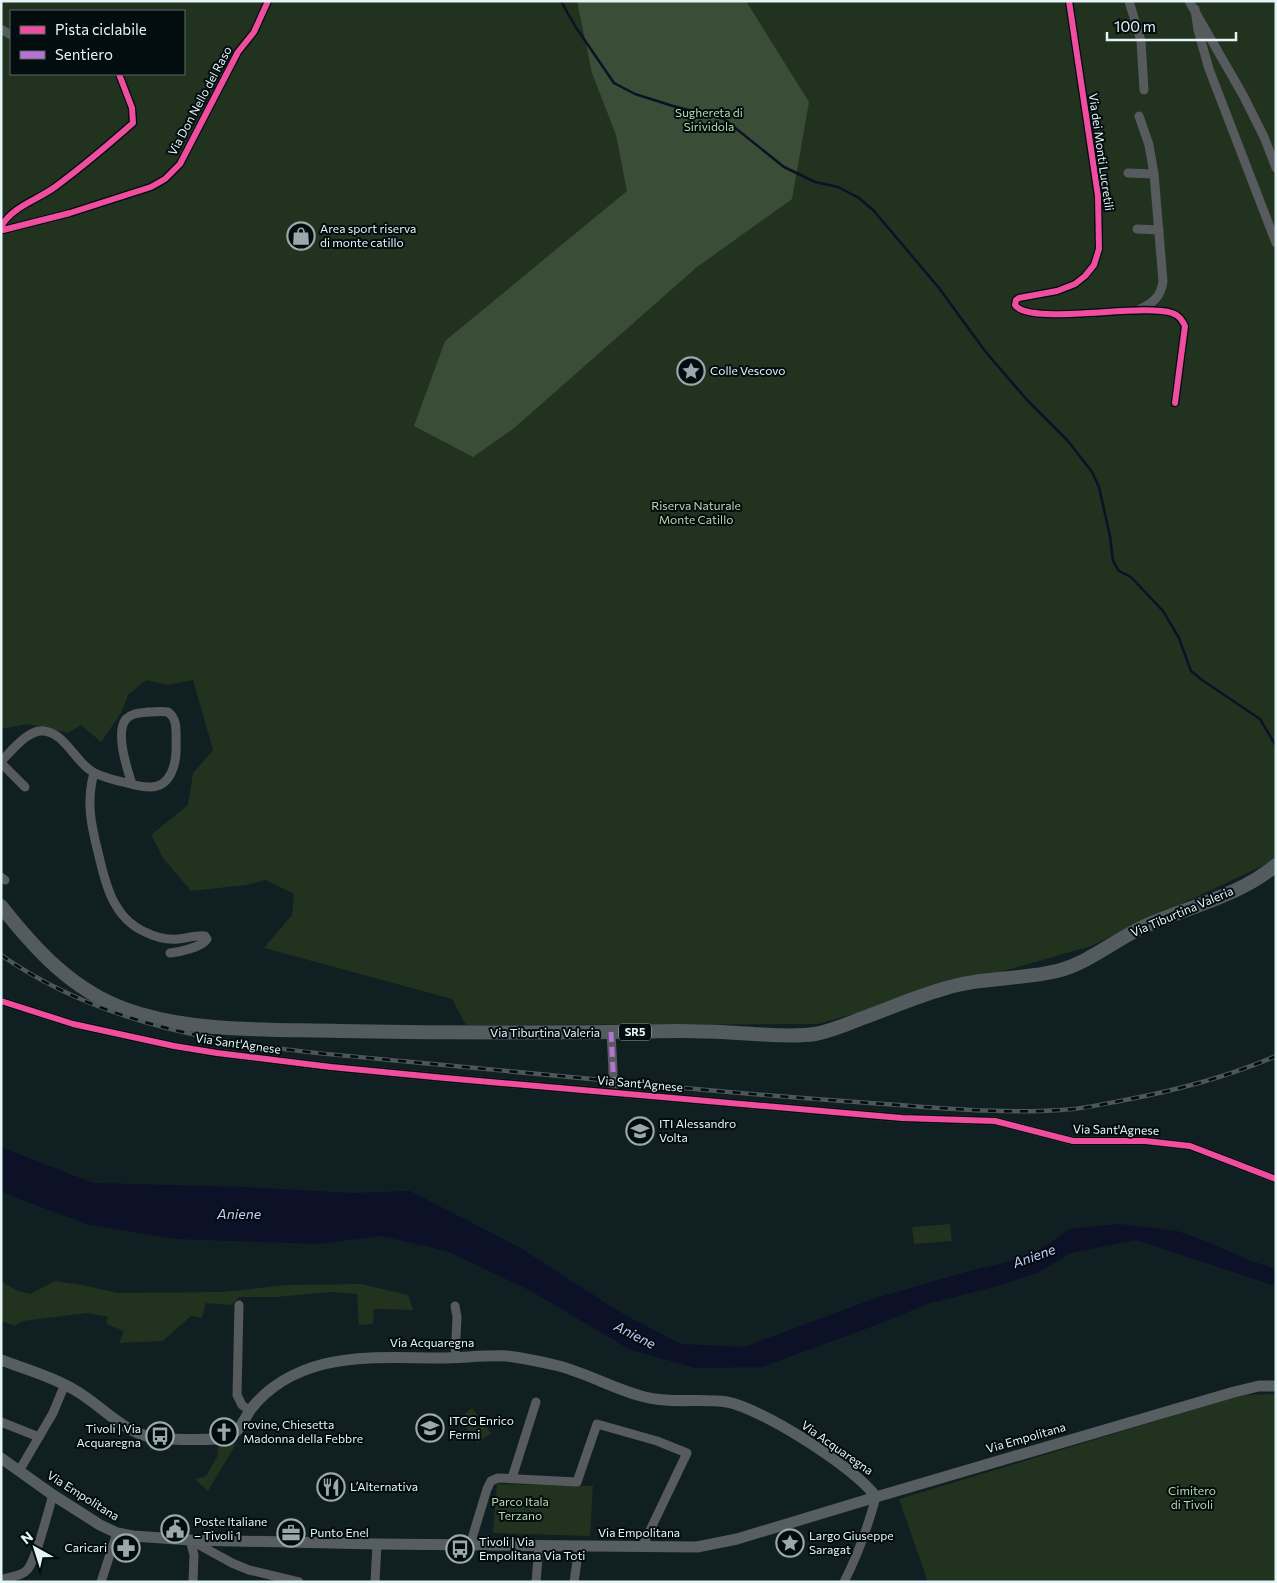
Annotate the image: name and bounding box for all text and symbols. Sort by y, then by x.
legend [10,10,185,75]
scale bar [1107,10,1236,42]
text: 100 m [1114,17,1156,35]
text: Pista ciclabile [55,20,147,38]
street label: Via Don Nello del Raso [164,44,234,157]
text: Sentiero [55,45,113,63]
street label: Via dei Monti Lucretili [1087,92,1117,212]
park label: Sughereta di Sirividola [675,105,743,133]
shop icon: Area sport riserva di monte catillo [286,221,316,251]
place label: Area sport riserva di monte catillo [320,221,416,249]
place icon: Colle Vescovo [676,356,706,386]
place label: Colle Vescovo [710,363,785,377]
park label: Riserva Naturale Monte Catillo [651,498,741,526]
street label: Via Tiburtina Valeria [1128,883,1235,939]
road number: SR5 [619,1024,651,1040]
street label: Via Tiburtina Valeria [490,1025,600,1039]
street label: Via Sant'Agnese [194,1030,282,1056]
street label: Via Sant'Agnese [597,1072,684,1094]
school or university icon: ITI Alessandro Volta [625,1116,655,1146]
place label: ITI Alessandro Volta [659,1116,736,1144]
street label: Via Sant'Agnese [1073,1121,1159,1137]
water label: Aniene [216,1205,262,1222]
water label: Aniene [1009,1240,1058,1271]
water label: Aniene [611,1317,659,1352]
street label: Via Acquaregna [390,1335,474,1349]
school or university icon: ITCG Enrico Fermi [415,1413,445,1443]
place label: ITCG Enrico Fermi [449,1413,514,1441]
church icon: rovine, Chiesetta Madonna della Febbre [209,1417,239,1447]
place label: rovine, Chiesetta Madonna della Febbre [243,1417,363,1445]
street label: Via Acquaregna [799,1417,876,1477]
street label: Via Empolitana [984,1419,1067,1455]
place label: Tivoli | Via Acquaregna [76,1421,141,1449]
bus stop icon: Tivoli | Via Acquaregna [145,1421,175,1451]
street label: Via Empolitana [45,1467,122,1523]
restaurant icon: L’Alternativa [316,1472,346,1502]
place label: L’Alternativa [350,1479,418,1493]
park label: Cimitero di Tivoli [1168,1483,1216,1511]
park label: Parco Itala Terzano [491,1494,549,1522]
public building icon: Poste Italiane – Tivoli 1 [160,1514,190,1544]
place label: Poste Italiane – Tivoli 1 [194,1514,267,1542]
office icon: Punto Enel [276,1518,306,1548]
north arrow [10,1523,60,1573]
place label: Punto Enel [310,1525,369,1539]
street label: Via Empolitana [598,1525,680,1539]
text: N [17,1528,36,1547]
place icon: Largo Giuseppe Saragat [775,1528,805,1558]
place label: Largo Giuseppe Saragat [809,1528,894,1556]
pharmacy icon: Caricari [111,1533,141,1563]
bus stop icon: Tivoli | Via Empolitana Via Toti [445,1534,475,1564]
place label: Tivoli | Via Empolitana Via Toti [479,1534,585,1562]
place label: Caricari [65,1540,107,1554]

